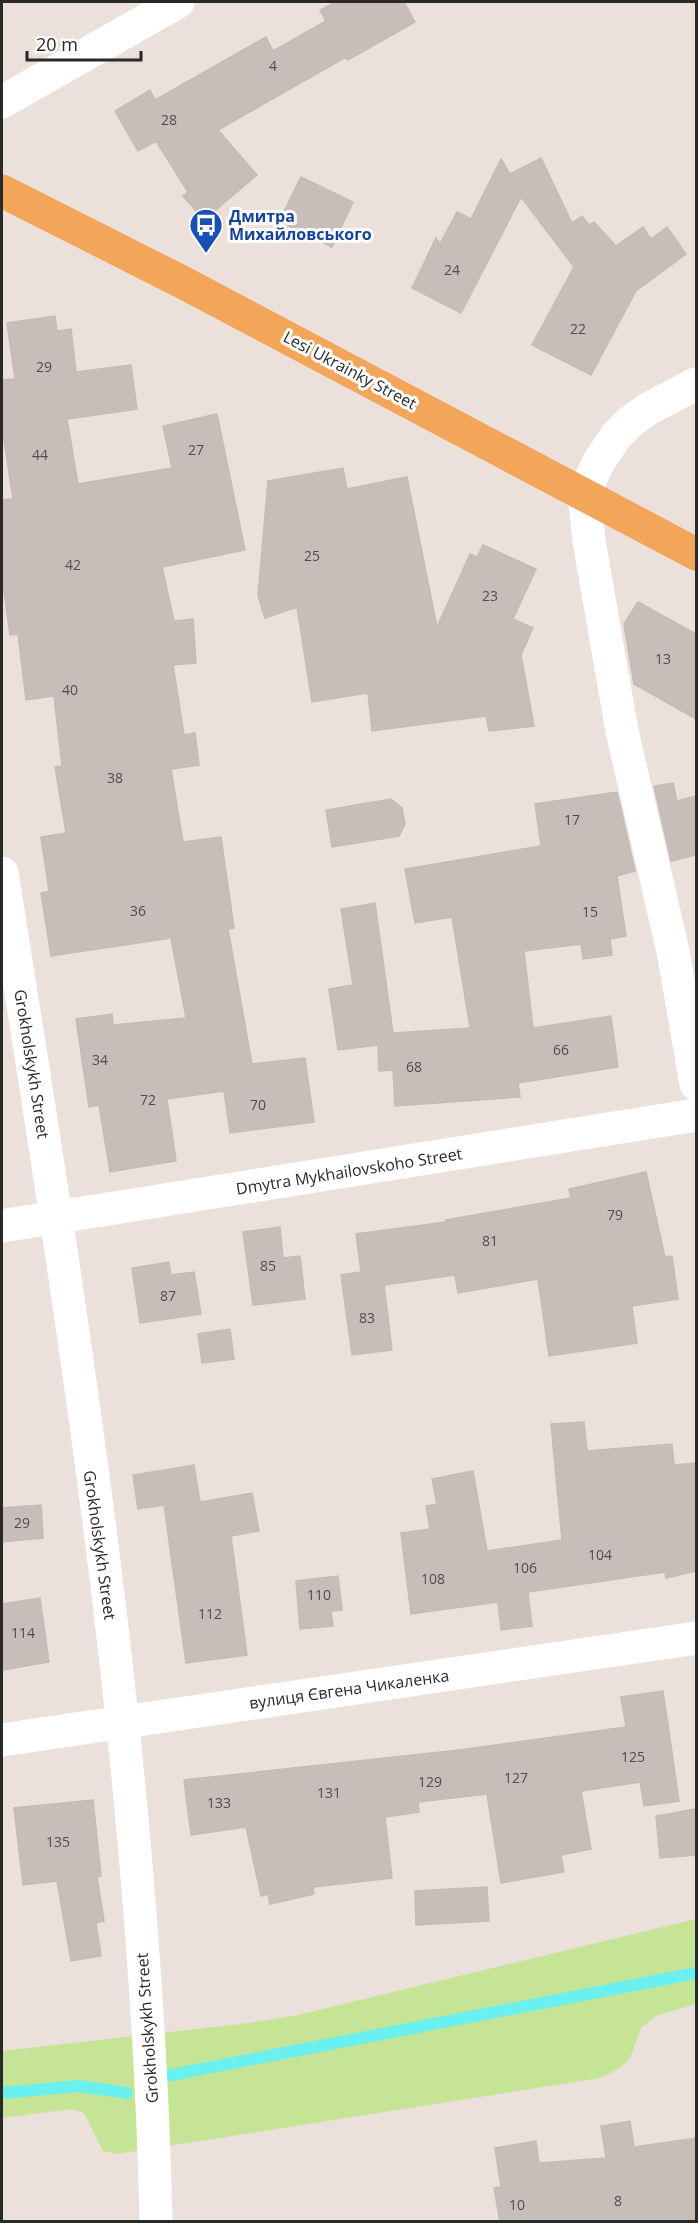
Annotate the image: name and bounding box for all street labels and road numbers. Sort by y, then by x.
street label: Lesi Ukrainky Street [280,326,421,415]
street label: Grokholskykh Street [9,988,55,1140]
street label: Dmytra Mykhailovskoho Street [234,1142,464,1200]
street label: Grokholskykh Street [79,1469,121,1621]
street label: вулиця Євгена Чикаленка [248,1664,450,1714]
street label: Grokholskykh Street [131,1952,163,2104]

